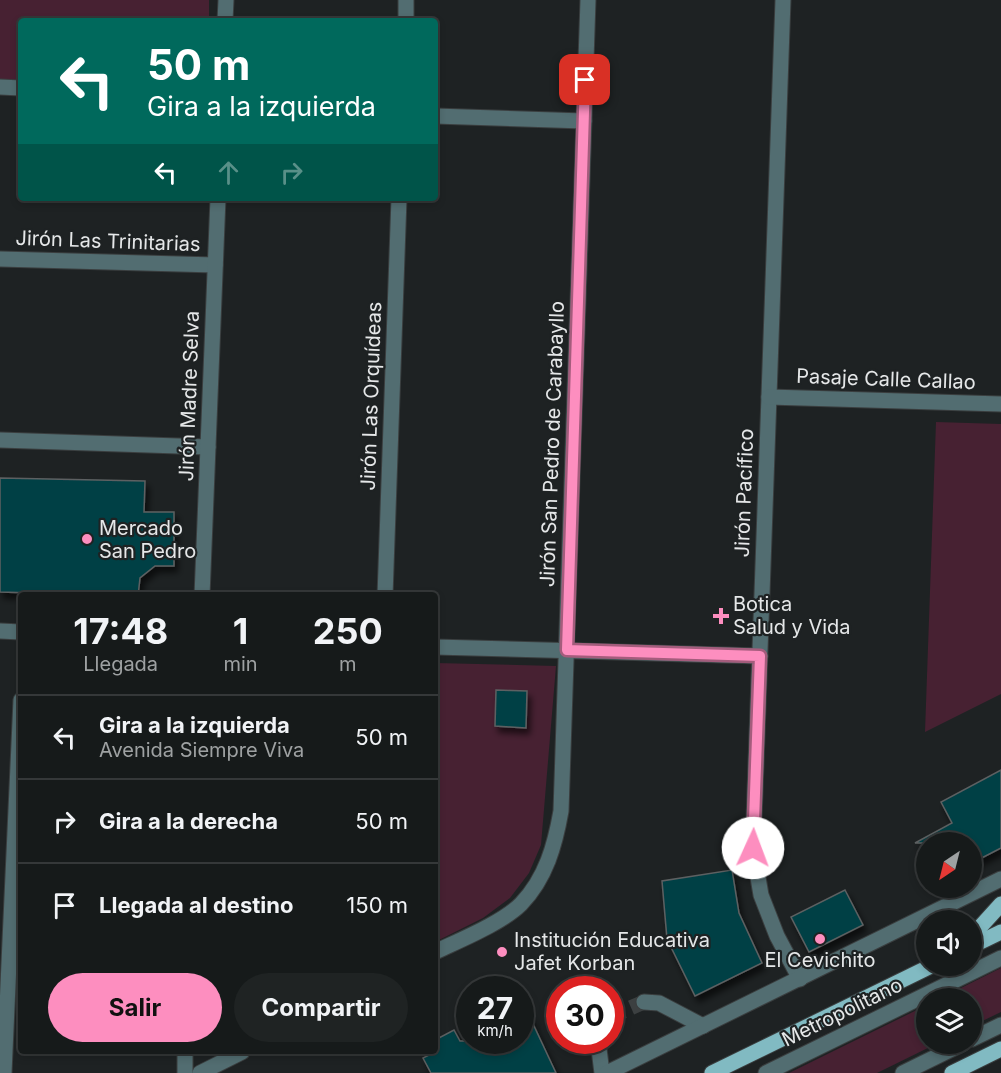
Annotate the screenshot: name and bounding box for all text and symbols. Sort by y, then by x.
text: 50 m [147,39,250,90]
icon: left [48,42,126,120]
pin [559,54,610,105]
icon: arrive [568,63,601,96]
text: Gira a la izquierda [147,90,376,123]
icon: left [149,156,182,189]
icon: ahead [212,156,245,189]
icon: right [275,156,308,189]
street label: Jirón Las Trinitarias [15,226,201,256]
street label: Jirón Las Orquídeas [356,301,386,491]
street label: Jirón San Pedro de Carabayllo [535,301,569,587]
street label: Jirón Madre Selva [174,310,204,482]
street label: Pasaje Calle Callao [796,364,976,394]
street label: Jirón Pacífico [730,428,758,558]
place label: Mercado San Pedro [99,516,196,563]
marker: Mercado San Pedro [80,532,94,546]
place label: Botica Salud y Vida [733,592,851,639]
text: 17:48 [73,609,168,653]
text: 1 [233,609,248,653]
text: 250 [313,609,383,653]
marker: Botica Salud y Vida [714,609,728,623]
text: Llegada [83,652,158,676]
text: min [223,652,258,676]
text: m [339,652,357,676]
text: Gira a la izquierda [99,712,290,738]
icon: left [48,721,81,754]
text: 50 m [355,724,408,750]
text: Avenida Siempre Viva [99,738,304,762]
icon: right [48,805,81,838]
text: Gira a la derecha [99,808,278,834]
text: 50 m [355,808,408,834]
position arrow [721,816,785,880]
north arrow [916,832,982,898]
map controls [916,832,982,1054]
icon: arrive [48,889,81,922]
text: Llegada al destino [99,892,293,918]
text: 150 m [346,892,408,918]
button: sound [916,910,982,976]
place label: Institución Educativa Jafet Korban [514,928,710,975]
marker: El Cevichito [813,932,827,946]
marker: Institución Educativa Jafet Korban [495,945,509,959]
place label: El Cevichito [765,948,875,972]
street label: Metropolitano [778,972,906,1052]
button: Salir [48,973,222,1042]
button: Compartir [234,973,408,1042]
speed limit sign: 30 [546,976,624,1054]
button: layers [916,988,982,1054]
text: 27 [477,990,513,1026]
text: km/h [477,1021,513,1040]

